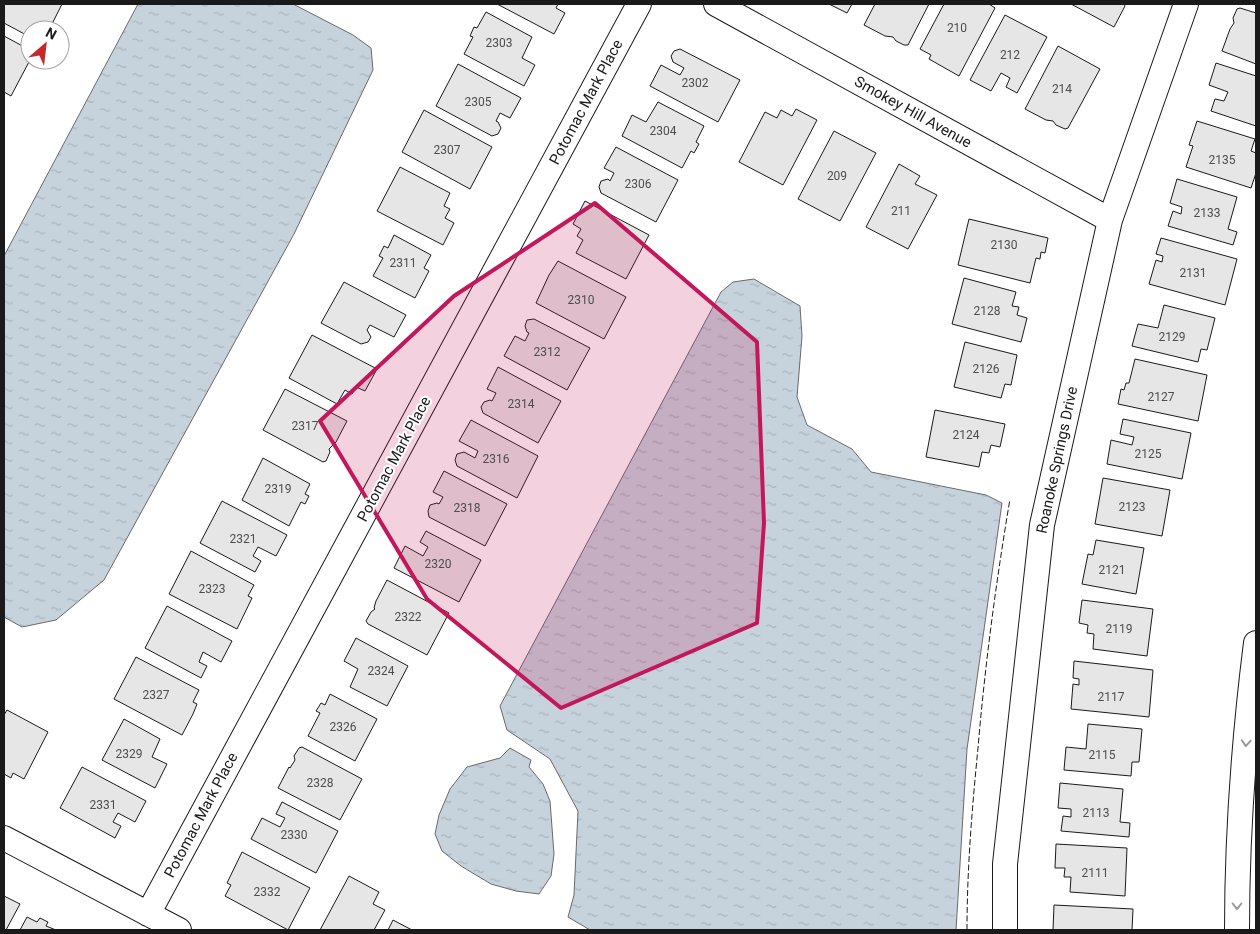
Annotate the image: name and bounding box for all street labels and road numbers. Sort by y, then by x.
street label: Potomac Mark Place [545,36,627,168]
street label: Smokey Hill Avenue [851,72,975,152]
street label: Roanoke Springs Drive [1033,385,1081,535]
street label: Potomac Mark Place [353,393,435,525]
street label: Potomac Mark Place [160,749,242,881]

